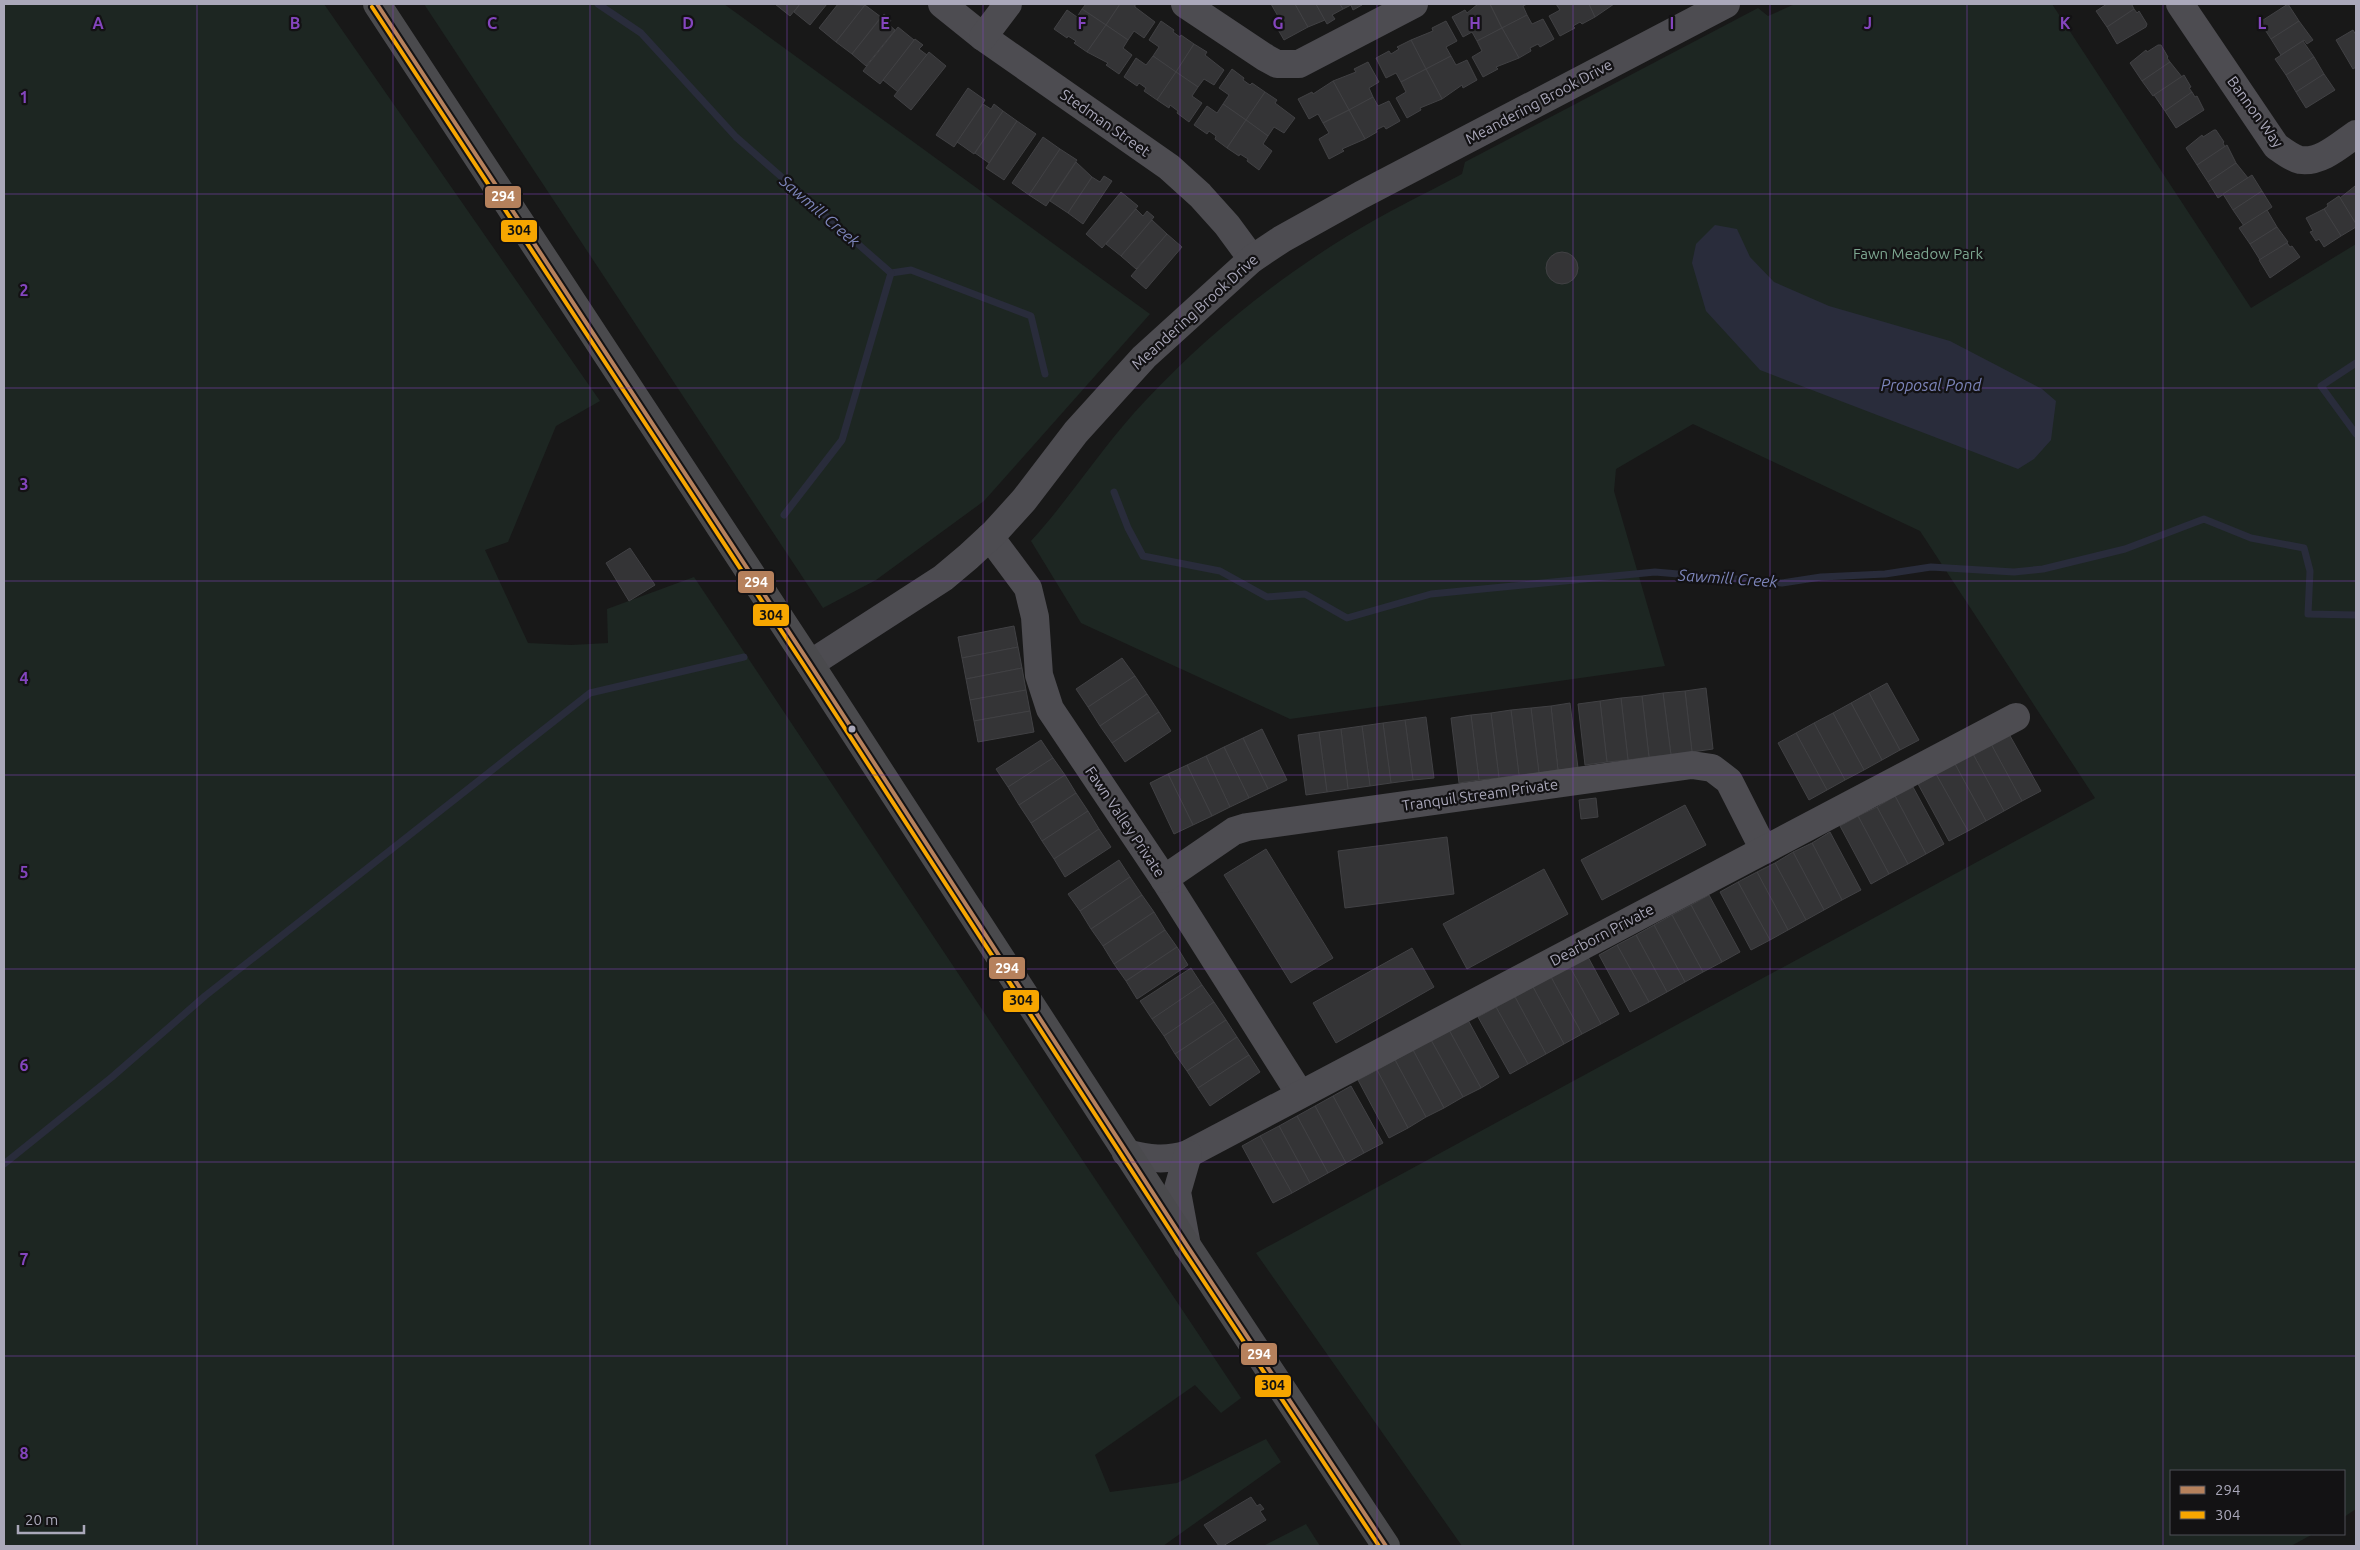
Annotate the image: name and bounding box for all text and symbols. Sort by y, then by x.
text: A [92,14,104,32]
text: B [290,14,300,32]
text: C [487,14,497,32]
text: D [682,14,694,32]
text: E [880,14,890,32]
text: F [1078,14,1087,32]
text: G [1272,14,1284,32]
text: H [1469,14,1481,32]
text: I [1670,14,1674,32]
text: J [1864,14,1872,32]
text: K [2060,14,2071,32]
text: L [2258,14,2267,32]
street label: Meandering Brook Drive [1462,56,1615,148]
street label: Bannon Way [2224,73,2287,151]
street label: Stedman Street [1057,85,1153,160]
text: 1 [19,88,29,106]
water label: Sawmill Creek [776,171,864,251]
line badge: 294 [484,185,522,209]
text: 294 [491,188,515,204]
line badge: 304 [500,219,538,243]
text: 304 [507,222,531,238]
park label: Fawn Meadow Park [1853,245,1983,262]
street label: Meandering Brook Drive [1128,251,1261,373]
text: 2 [19,281,29,299]
water label: Proposal Pond [1881,376,1982,394]
text: 3 [19,475,29,493]
water label: Sawmill Creek [1677,565,1779,591]
line badge: 294 [737,570,775,594]
text: 294 [744,574,768,590]
line badge: 304 [752,603,790,627]
text: 304 [759,607,783,623]
text: 4 [19,669,29,687]
unlabelled marker [847,724,857,734]
street label: Fawn Valley Private [1082,763,1169,880]
street label: Tranquil Stream Private [1401,775,1559,814]
text: 5 [19,863,29,881]
street label: Dearborn Private [1547,900,1656,969]
line badge: 294 [988,956,1026,980]
text: 294 [995,960,1019,976]
line badge: 304 [1002,989,1040,1013]
text: 304 [1009,992,1033,1008]
text: 6 [19,1056,29,1074]
text: 7 [19,1250,29,1268]
line badge: 294 [1240,1342,1278,1366]
text: 294 [1247,1346,1271,1362]
line badge: 304 [1254,1374,1292,1398]
text: 304 [1261,1377,1285,1393]
text: 8 [19,1444,29,1462]
legend [2170,1470,2345,1535]
text: 294 [2215,1481,2240,1498]
scale bar [18,1502,84,1534]
text: 304 [2215,1506,2240,1523]
text: 20 m [25,1511,58,1528]

